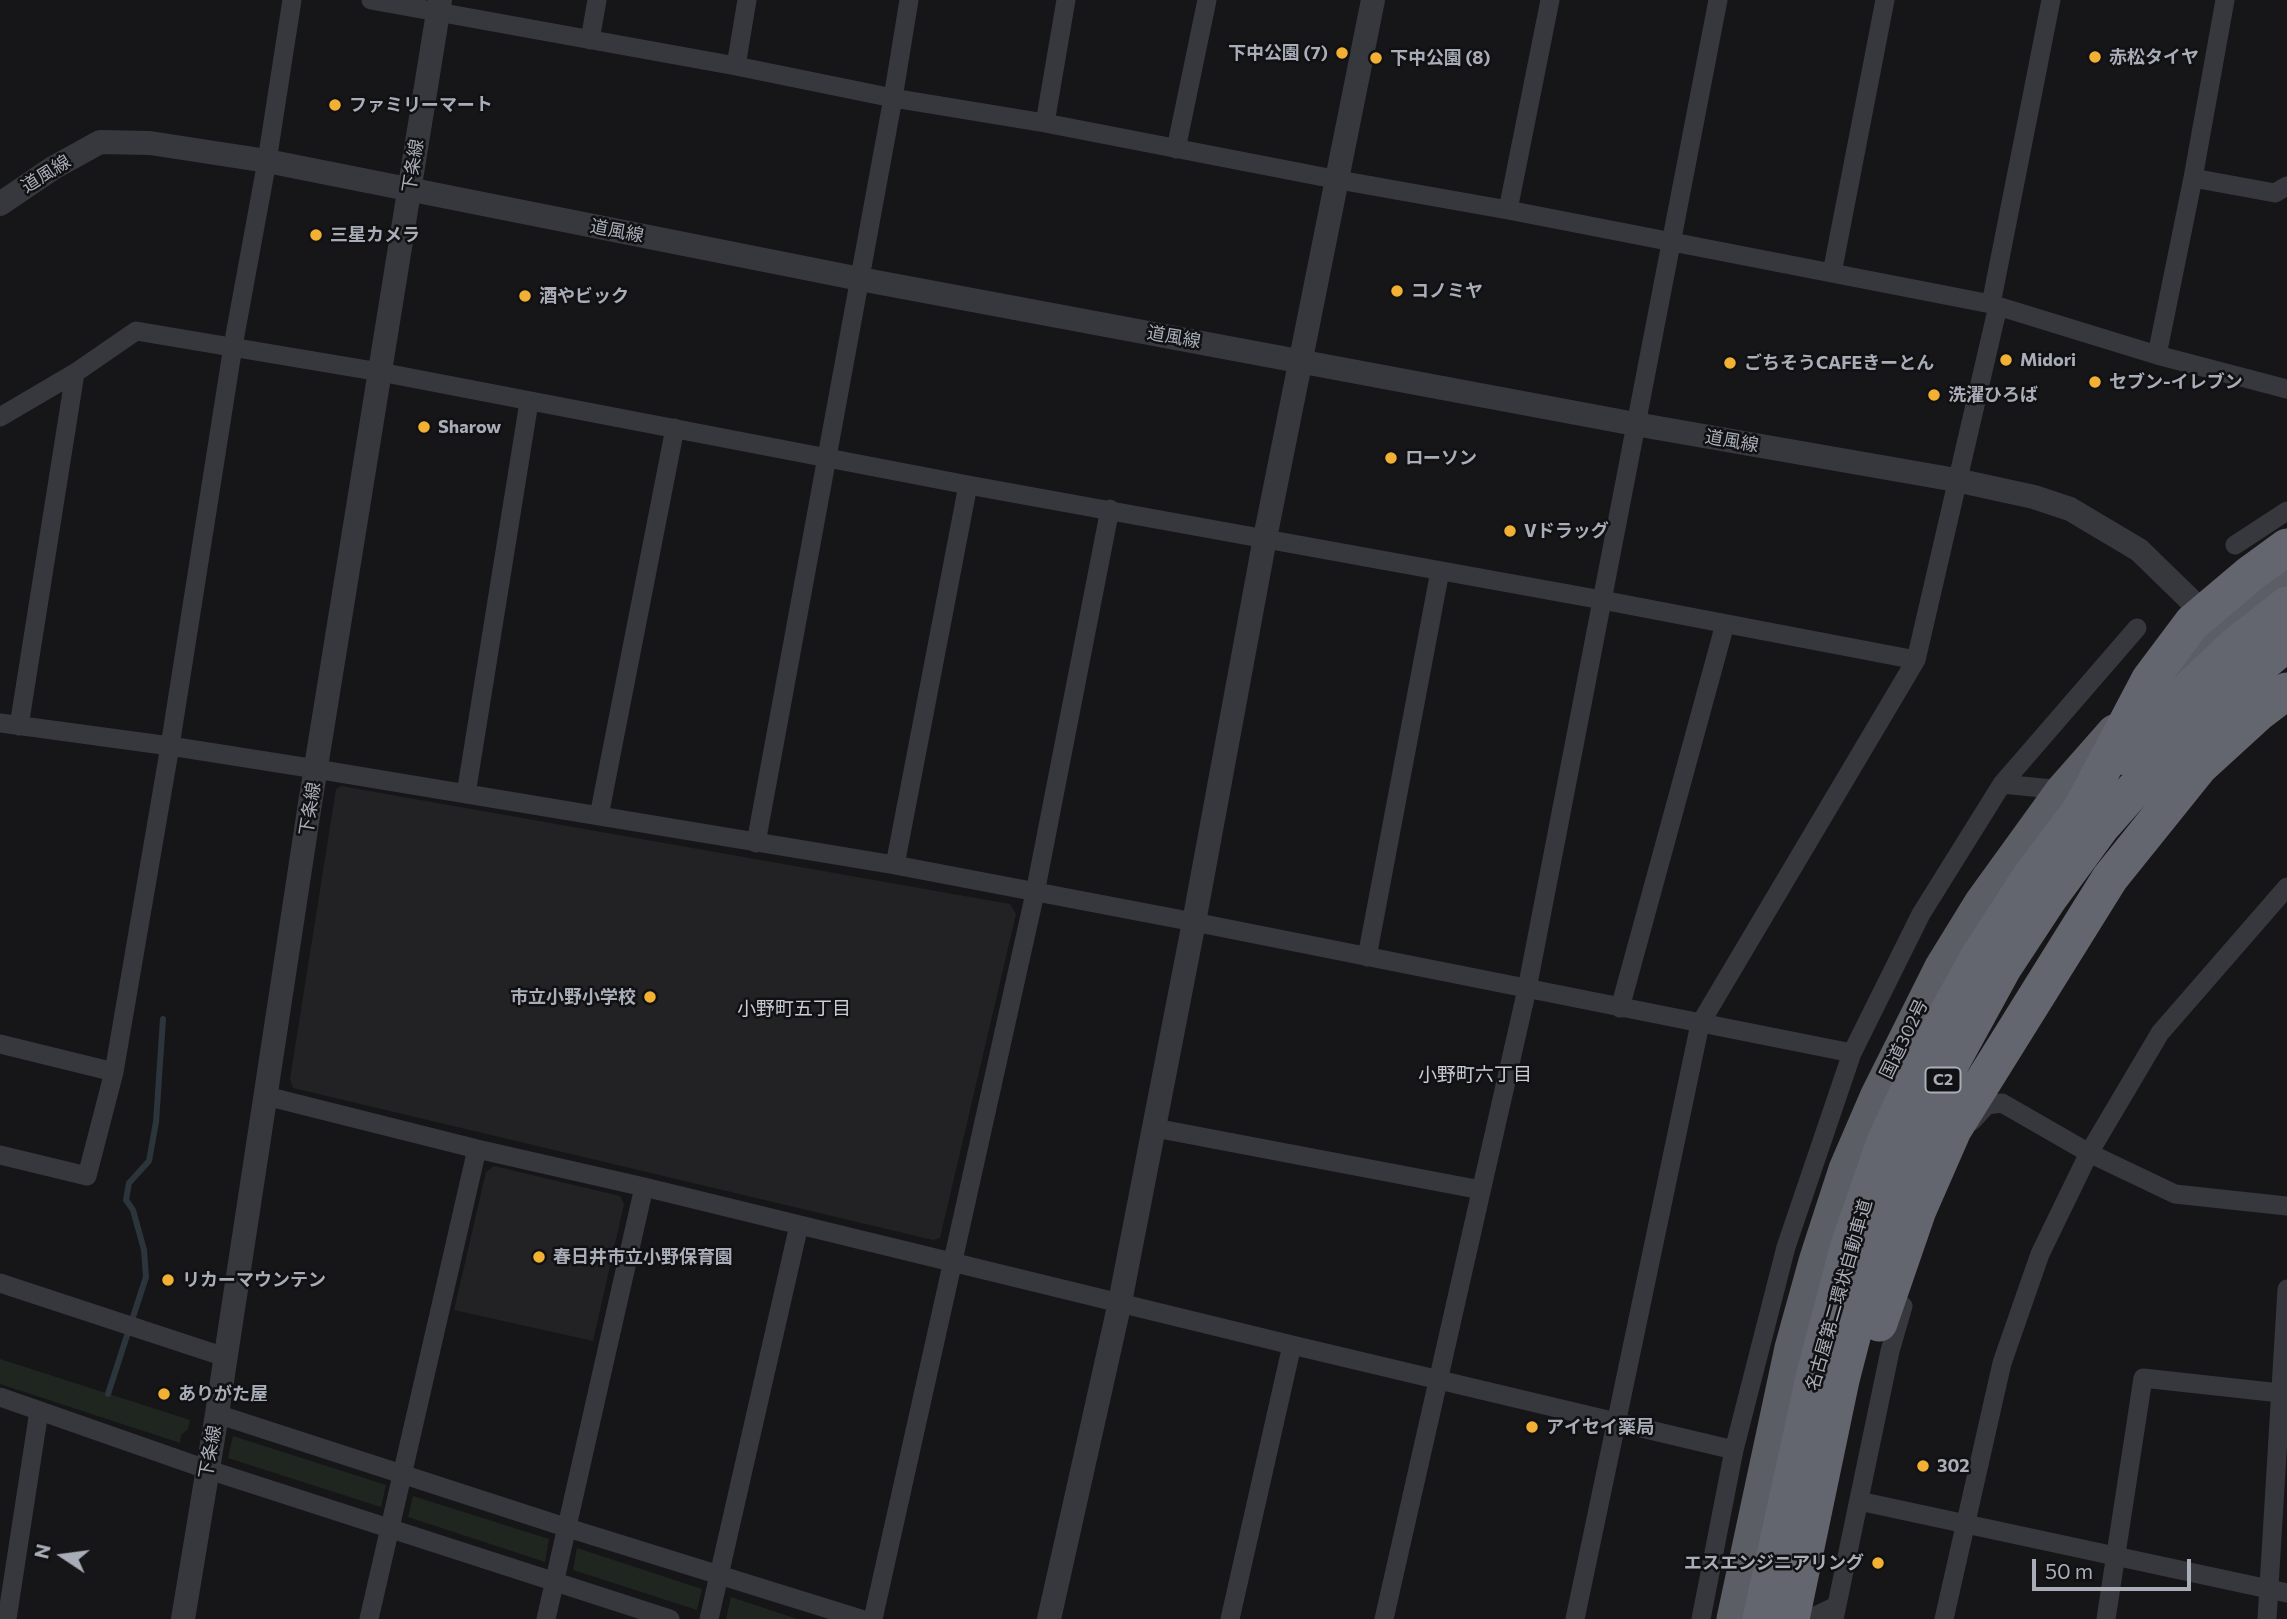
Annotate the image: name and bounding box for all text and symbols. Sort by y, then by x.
place label: 下中公園 (7) [1228,42,1328,64]
marker: 下中公園 (7) [1334,45,1350,61]
place label: 赤松タイヤ [2109,46,2199,68]
place label: 下中公園 (8) [1390,47,1490,69]
marker: 赤松タイヤ [2087,49,2103,65]
marker: 下中公園 (8) [1368,50,1384,66]
place label: ファミリーマート [349,94,493,116]
marker: ファミリーマート [327,97,343,113]
street label: 下条線 [398,138,428,194]
street label: 道風線 [17,151,75,197]
street label: 道風線 [588,215,646,247]
place label: 三星カメラ [330,224,420,246]
marker: 三星カメラ [308,227,324,243]
place label: コノミヤ [1411,280,1483,302]
marker: コノミヤ [1389,283,1405,299]
place label: 酒やビック [539,285,629,307]
marker: 酒やビック [517,288,533,304]
street label: 道風線 [1146,322,1202,352]
place label: Midori [2020,349,2076,371]
place label: ごちそうCAFEきーとん [1744,352,1934,374]
marker: Midori [1998,352,2014,368]
marker: ごちそうCAFEきーとん [1722,355,1738,371]
place label: セブン-イレブン [2109,371,2243,393]
marker: セブン-イレブン [2087,374,2103,390]
place label: 洗濯ひろば [1948,384,2038,406]
marker: 洗濯ひろば [1926,387,1942,403]
place label: Sharow [438,416,501,438]
marker: Sharow [416,419,432,435]
street label: 道風線 [1704,426,1760,456]
place label: ローソン [1405,447,1477,469]
marker: ローソン [1383,450,1399,466]
place label: Vドラッグ [1524,520,1609,542]
marker: Vドラッグ [1502,523,1518,539]
street label: 下条線 [295,781,325,837]
place label: 市立小野小学校 [510,986,636,1008]
marker: 市立小野小学校 [642,989,658,1005]
street label: 国道302号 [1875,996,1933,1082]
district label: 小野町五丁目 [737,998,851,1020]
district label: 小野町六丁目 [1418,1064,1532,1086]
road number: C2 [1926,1068,1960,1092]
street label: 名古屋第二環状自動車道 [1801,1197,1877,1393]
place label: 春日井市立小野保育園 [553,1246,733,1268]
marker: 春日井市立小野保育園 [531,1249,547,1265]
place label: リカーマウンテン [182,1269,326,1291]
marker: リカーマウンテン [160,1272,176,1288]
place label: ありがた屋 [178,1383,268,1405]
marker: ありがた屋 [156,1386,172,1402]
place label: アイセイ薬局 [1546,1416,1654,1438]
marker: アイセイ薬局 [1524,1419,1540,1435]
street label: 下条線 [195,1424,225,1480]
place label: 302 [1937,1455,1970,1477]
marker: 302 [1915,1458,1931,1474]
north arrow [28,1521,98,1591]
text: N [29,1542,55,1561]
scale bar [2035,1546,2194,1590]
place label: エスエンジニアリング [1684,1552,1864,1574]
marker: エスエンジニアリング [1870,1555,1886,1571]
text: 50 m [2045,1558,2093,1583]

